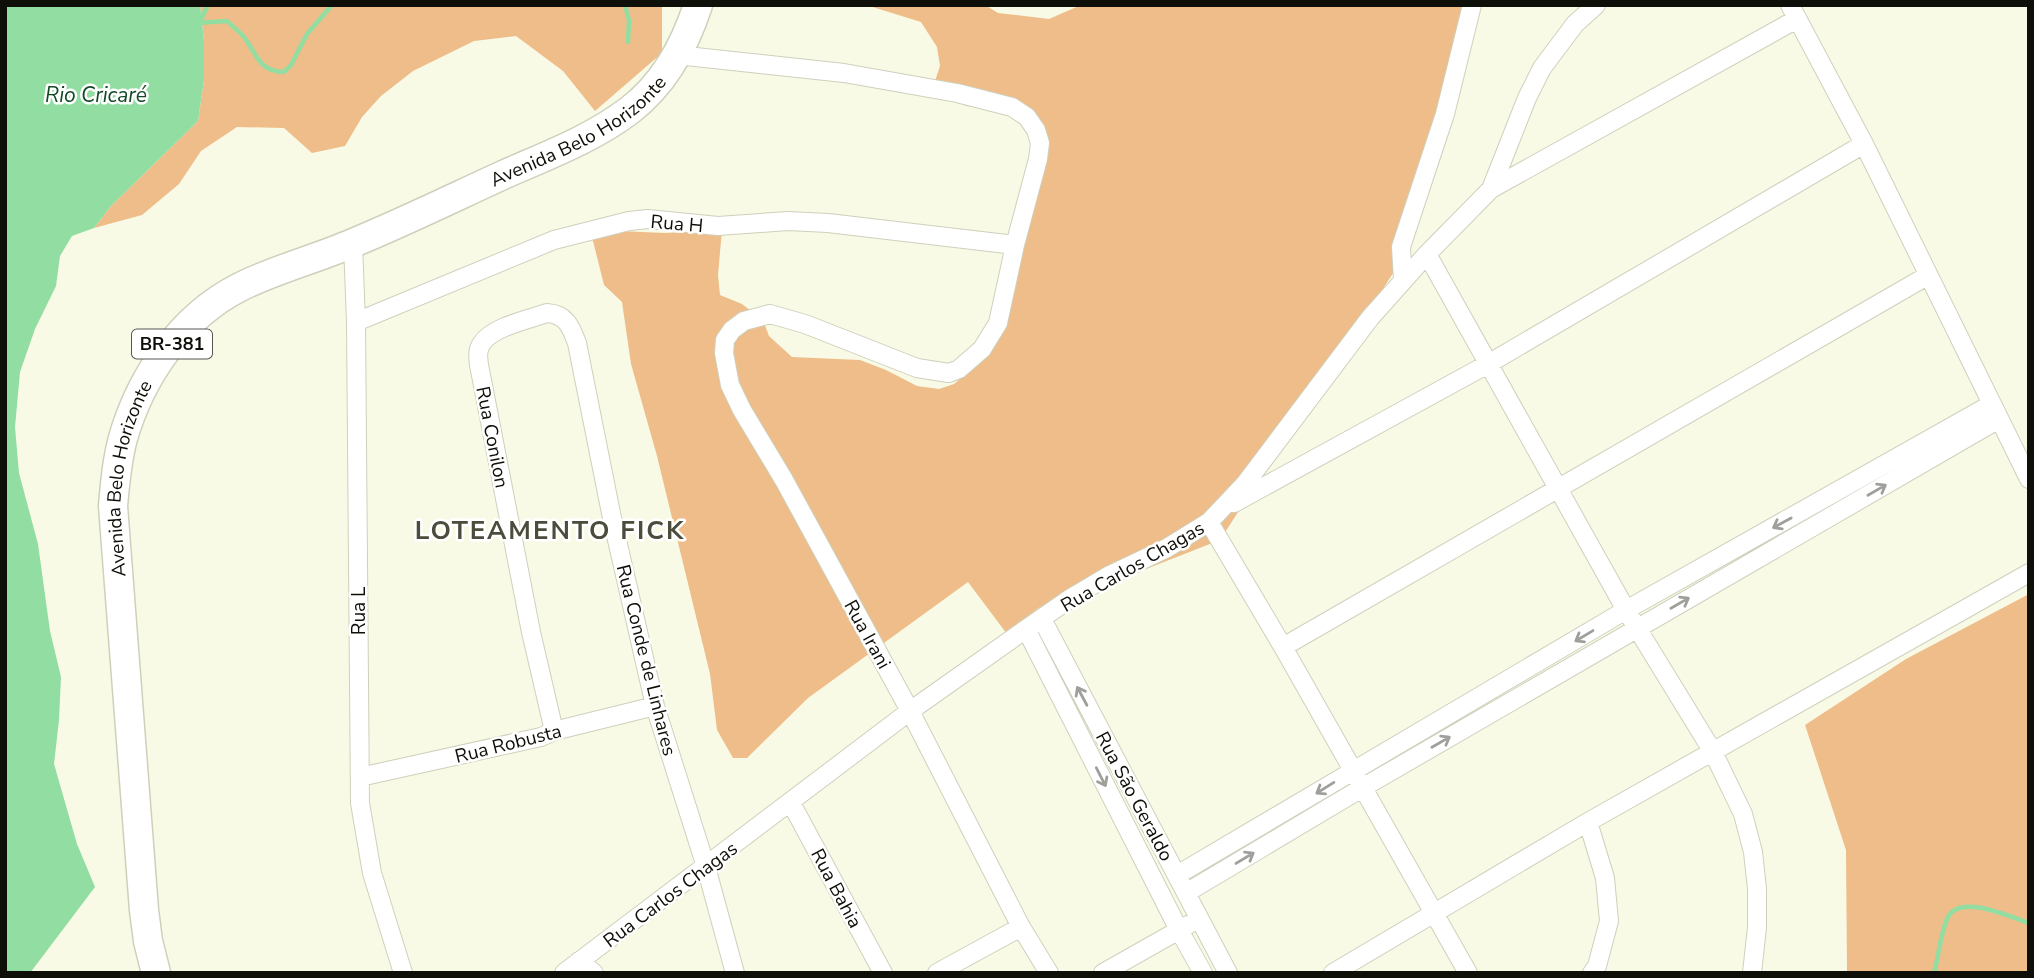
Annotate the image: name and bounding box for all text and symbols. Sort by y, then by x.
street label: Avenida Belo Horizonte [486,70,673,193]
water label: Rio Cricaré [45,81,147,109]
street label: Rua H [649,209,704,239]
road number: BR-381 [132,330,212,358]
street label: Avenida Belo Horizonte [101,376,159,578]
street label: Rua Conilon [469,384,515,490]
one-way arrow [1866,482,1886,496]
district label: LOTEAMENTO FICK [415,513,685,548]
street label: Rua Carlos Chagas [1056,515,1209,619]
one-way arrow [1772,516,1792,530]
street label: Rua Conde de Linhares [610,562,682,759]
street label: Rua L [346,586,372,635]
street label: Rua Irani [838,595,897,674]
one-way arrow [1669,596,1689,610]
one-way arrow [1575,629,1595,643]
one-way arrow [1075,686,1089,706]
street label: Rua Robusta [452,718,564,770]
street label: Rua São Geraldo [1089,727,1179,866]
one-way arrow [1430,735,1450,749]
one-way arrow [1095,766,1109,787]
one-way arrow [1315,782,1335,796]
street label: Rua Carlos Chagas [598,836,743,954]
street label: Rua Bahia [804,844,868,933]
one-way arrow [1234,851,1254,865]

